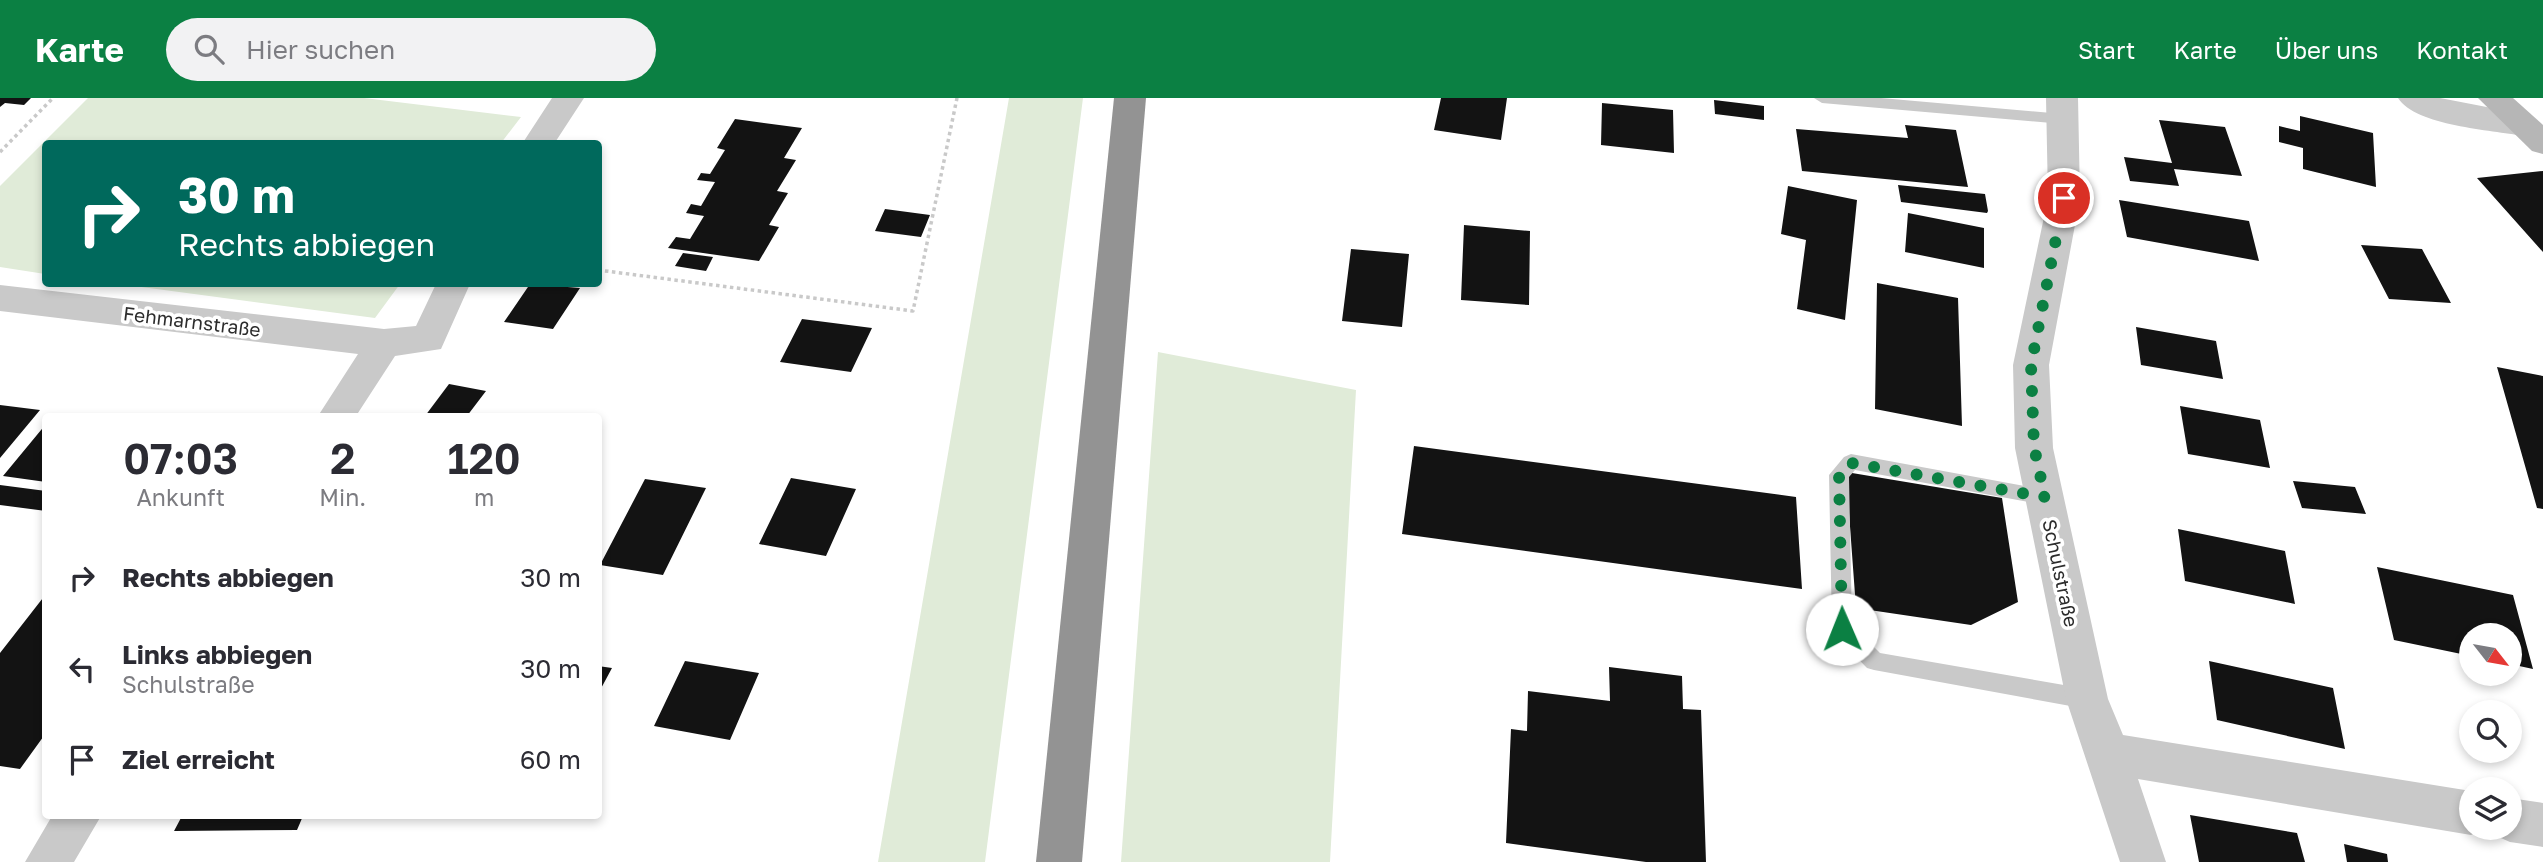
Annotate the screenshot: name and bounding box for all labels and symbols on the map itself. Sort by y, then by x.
pin [2034,168,2094,228]
street label: Fehmarnstraße [122,301,262,341]
street label: Schulstraße [2038,517,2084,629]
position arrow [1805,592,1879,666]
north arrow [2459,623,2522,686]

